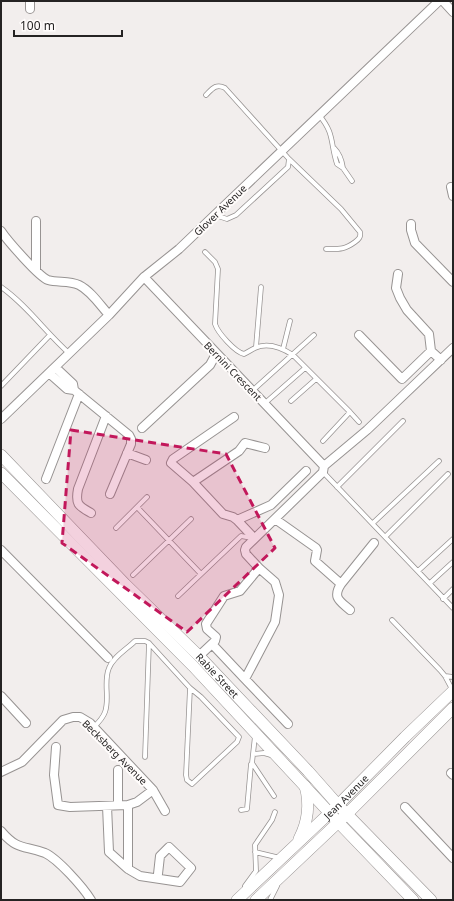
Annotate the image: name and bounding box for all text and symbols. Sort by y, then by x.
scale bar [14,12,122,38]
text: 100 m [20,17,55,34]
street label: Glover Avenue [191,181,250,239]
street label: Bernini Crescent [201,338,265,404]
street label: Rabie Street [193,650,242,701]
street label: Becksberg Avenue [79,716,151,788]
street label: Jean Avenue [320,771,372,823]

